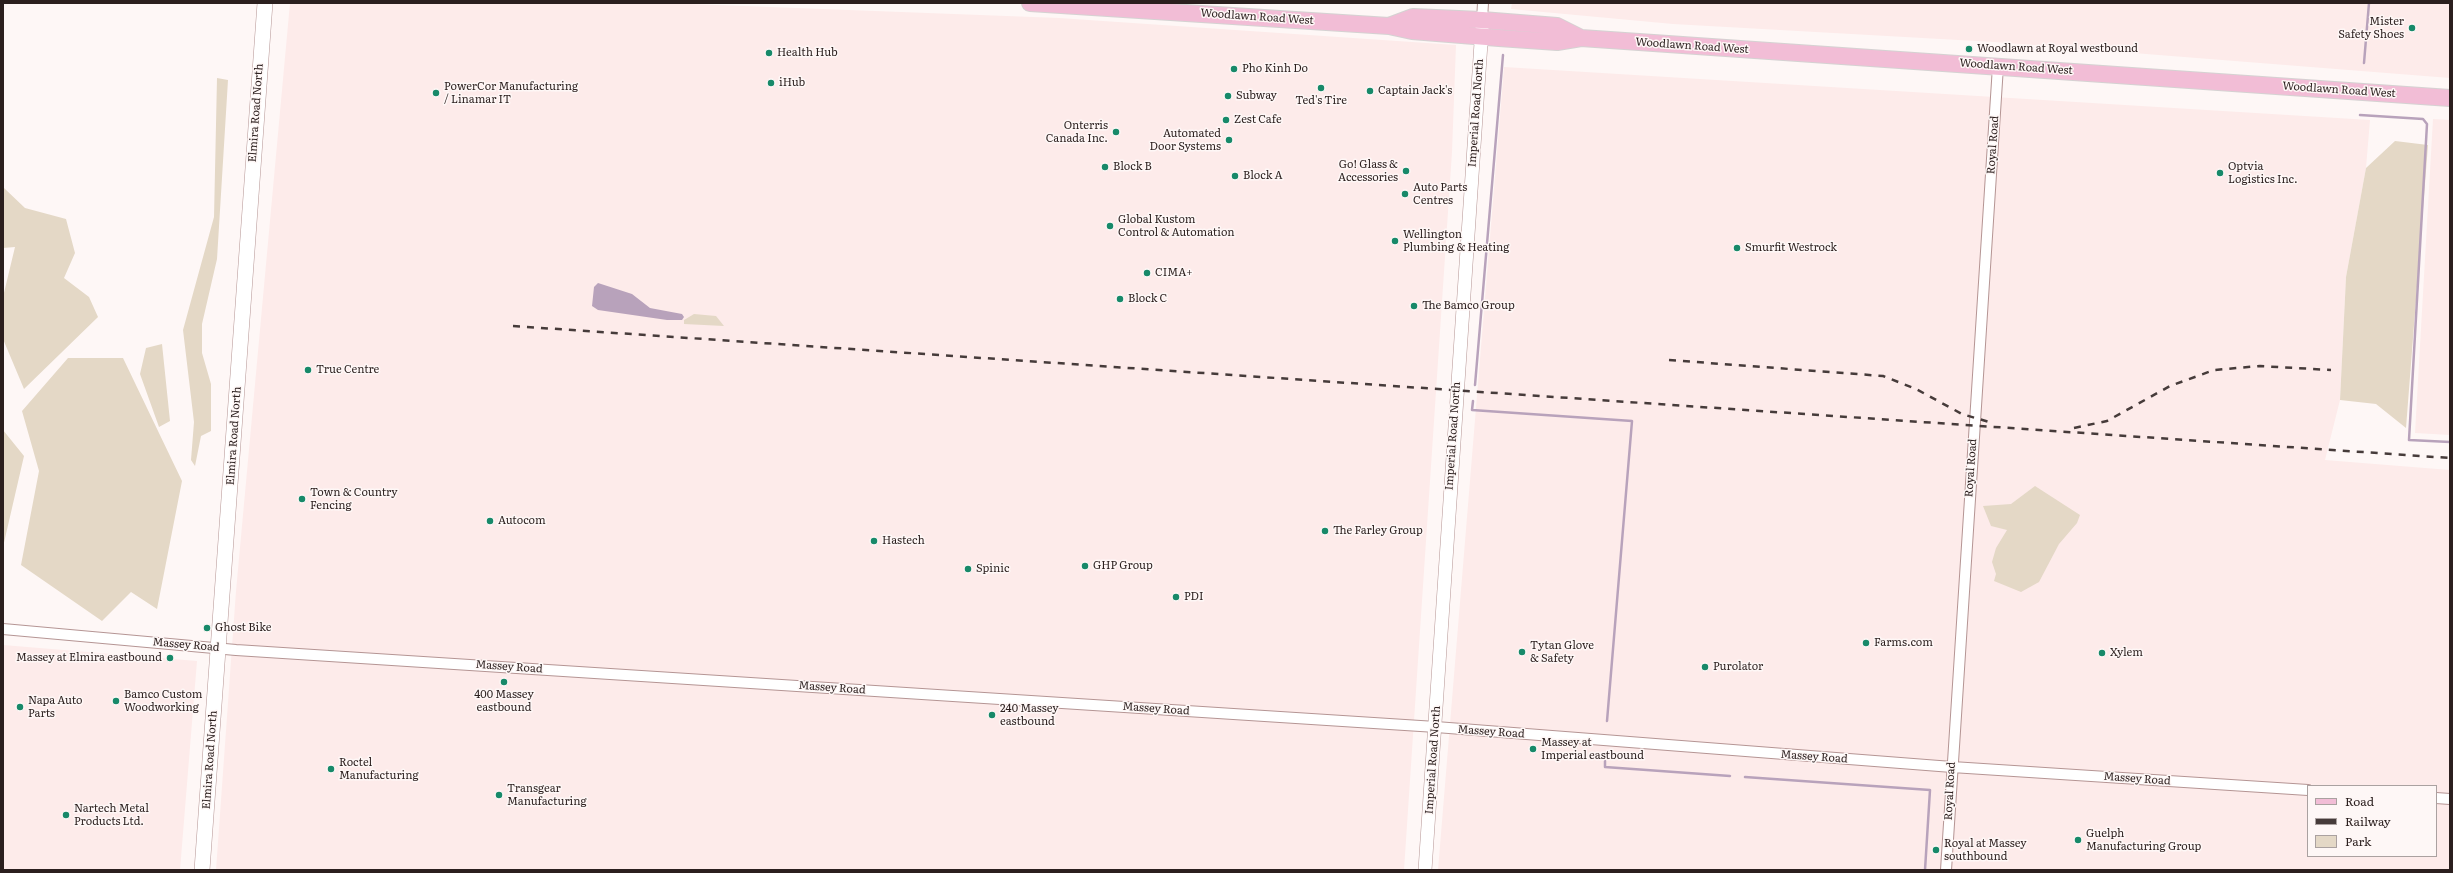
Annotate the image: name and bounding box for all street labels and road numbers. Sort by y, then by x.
street label: Woodlawn Road West [1200,6,1314,28]
street label: Woodlawn Road West [1635,35,1749,57]
street label: Woodlawn Road West [1959,56,2073,78]
street label: Imperial Road North [1466,58,1486,168]
street label: Elmira Road North [246,63,266,163]
street label: Woodlawn Road West [2282,79,2396,101]
street label: Royal Road [1984,115,2002,175]
street label: Imperial Road North [1443,381,1463,491]
street label: Elmira Road North [224,386,244,486]
street label: Royal Road [1962,438,1980,498]
street label: Massey Road [152,635,220,655]
street label: Massey Road [475,658,543,676]
street label: Massey Road [798,679,866,697]
street label: Massey Road [1122,700,1190,718]
street label: Imperial Road North [1423,705,1443,815]
street label: Elmira Road North [200,710,220,810]
street label: Massey Road [1457,723,1525,741]
street label: Massey Road [1780,748,1848,766]
street label: Royal Road [1942,761,1958,821]
street label: Massey Road [2103,770,2171,788]

